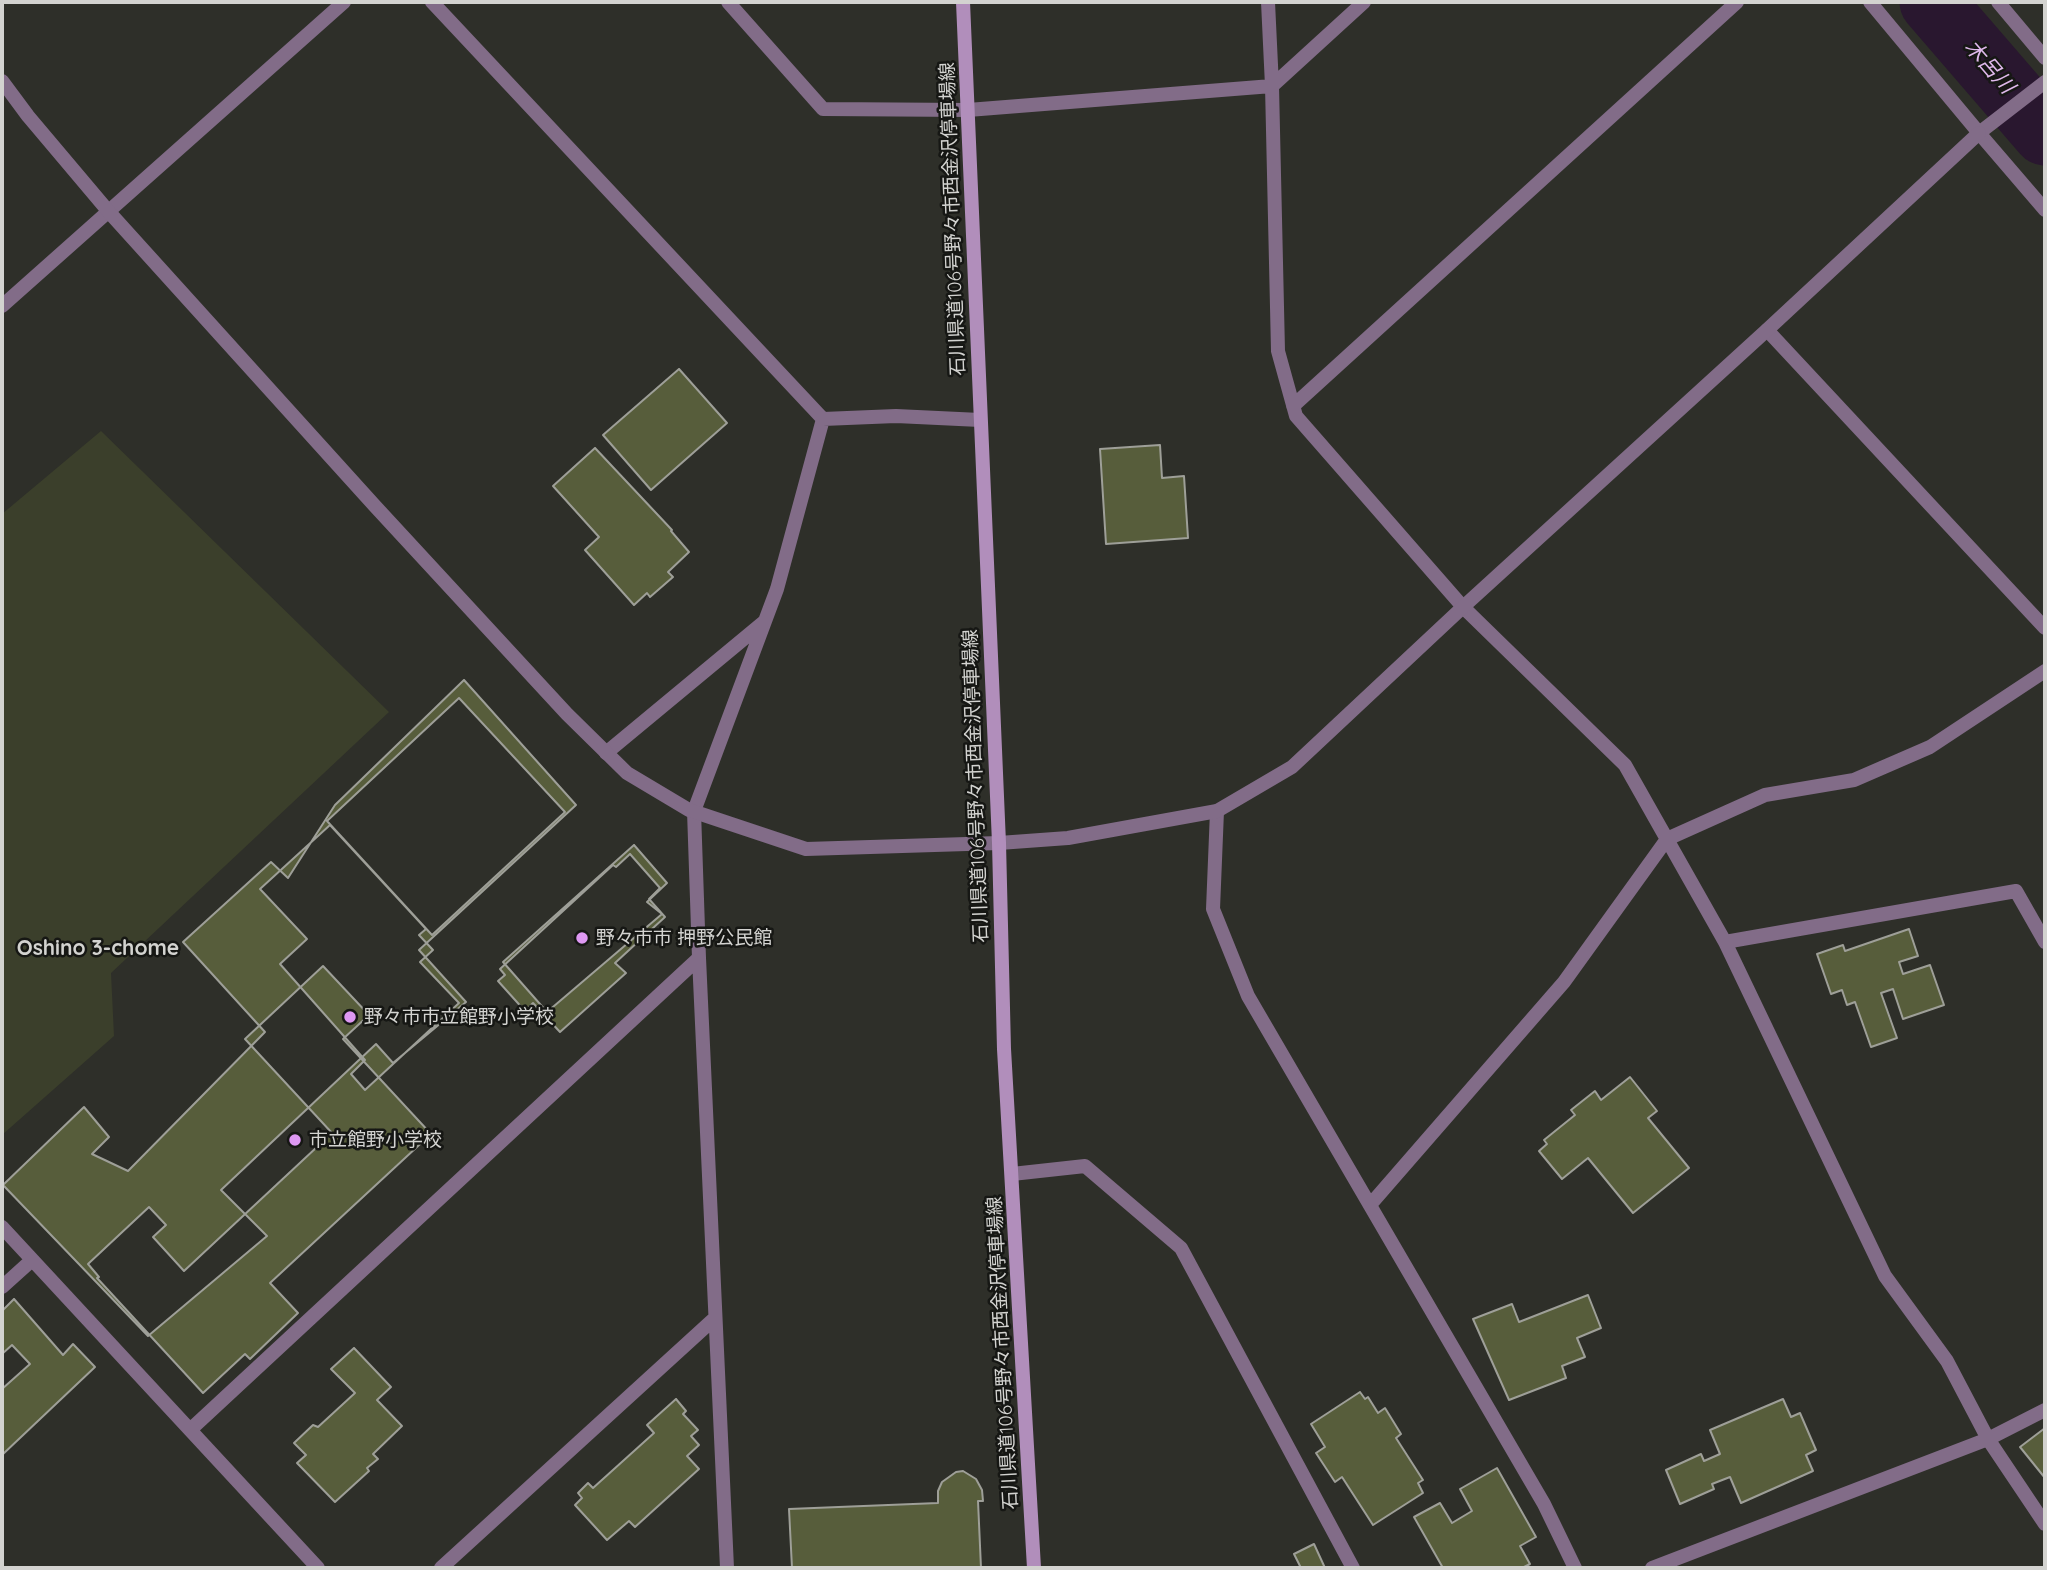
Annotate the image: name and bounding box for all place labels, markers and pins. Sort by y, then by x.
place label: 野々市市 押野公民館 [596,927,772,949]
marker: 野々市市 押野公民館 [574,930,590,946]
place label: 野々市市立館野小学校 [364,1006,554,1028]
marker: 野々市市立館野小学校 [342,1009,358,1025]
place label: 市立館野小学校 [309,1129,442,1151]
marker: 市立館野小学校 [287,1132,303,1148]

